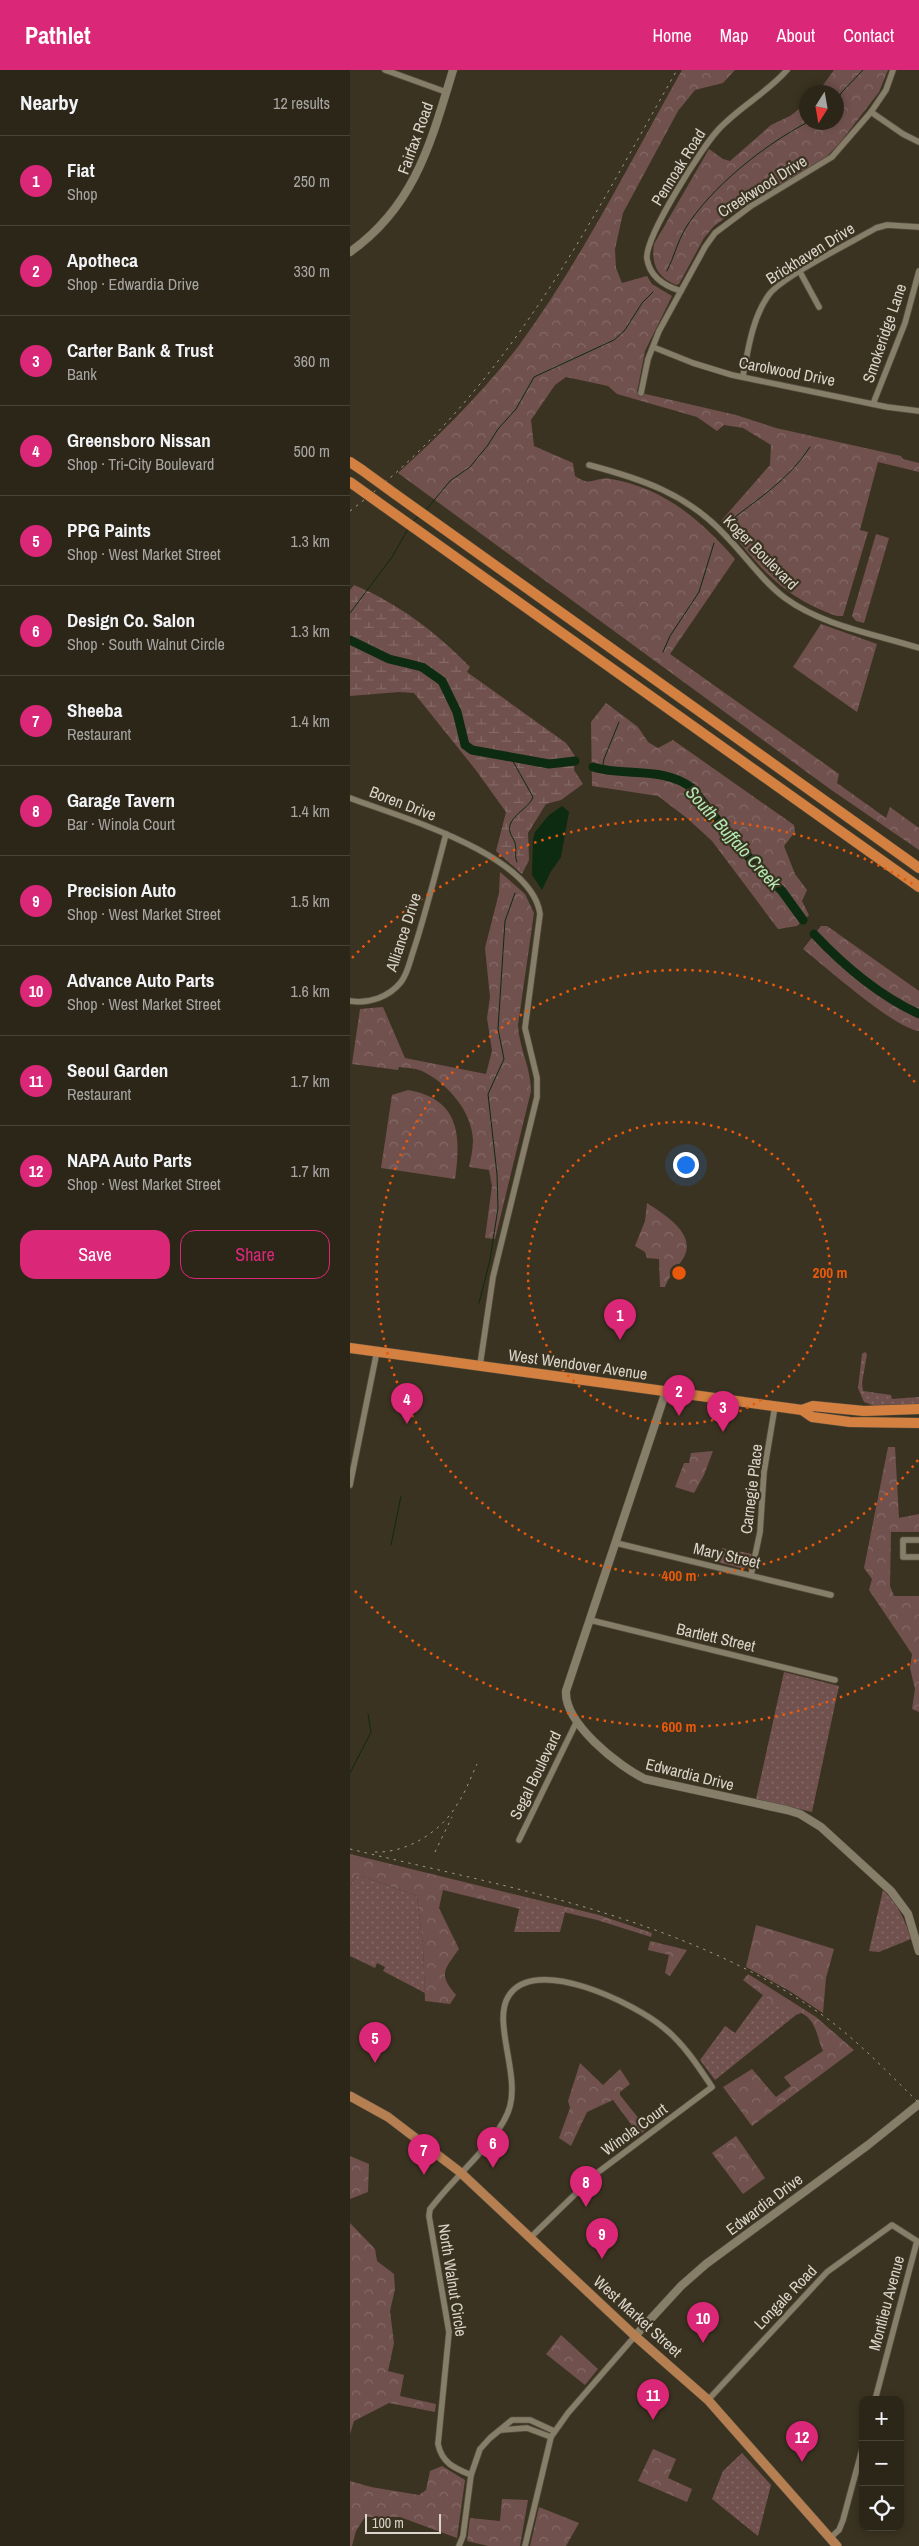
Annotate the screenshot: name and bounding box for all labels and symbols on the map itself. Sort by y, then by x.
north arrow [799,85,844,130]
street label: Fairfax Road [392,99,438,177]
street label: Pennoak Road [646,124,710,210]
street label: Creekwood Drive [713,150,811,222]
street label: Brickhaven Drive [762,217,858,289]
street label: Smokeridge Lane [857,280,911,386]
street label: Carolwood Drive [737,351,837,391]
street label: Koger Boulevard [719,510,803,594]
street label: Boren Drive [366,780,440,826]
water label: South Buffalo Creek [680,780,787,895]
street label: Alliance Drive [380,890,426,975]
your location [673,1152,699,1178]
text: 200 m [813,1262,847,1283]
centre of rings [670,1264,688,1282]
pin: 1 [604,1299,636,1340]
street label: West Wendover Avenue [507,1343,649,1385]
pin: 2 [663,1375,695,1416]
pin: 4 [391,1383,423,1424]
pin: 3 [707,1391,739,1432]
street label: Carnegie Place [735,1443,767,1535]
street label: Mary Street [691,1537,763,1573]
text: 400 m [662,1565,696,1586]
street label: Bartlett Street [674,1617,758,1657]
text: 600 m [662,1716,696,1737]
street label: Segal Boulevard [504,1727,566,1823]
street label: Edwardia Drive [643,1752,737,1796]
pin: 5 [359,2022,391,2063]
street label: Winola Court [597,2097,672,2160]
pin: 6 [477,2127,509,2168]
pin: 7 [408,2134,440,2175]
pin: 8 [570,2166,602,2207]
street label: Edwardia Drive [721,2168,807,2240]
pin: 9 [586,2218,618,2259]
street label: North Walnut Circle [433,2222,473,2338]
street label: Montlieu Avenue [863,2253,909,2353]
street label: Longale Road [749,2260,821,2334]
street label: West Market Street [589,2270,687,2362]
pin: 10 [687,2302,719,2343]
pin: 11 [637,2379,669,2420]
pin: 12 [786,2421,818,2462]
scale bar [365,2511,441,2534]

